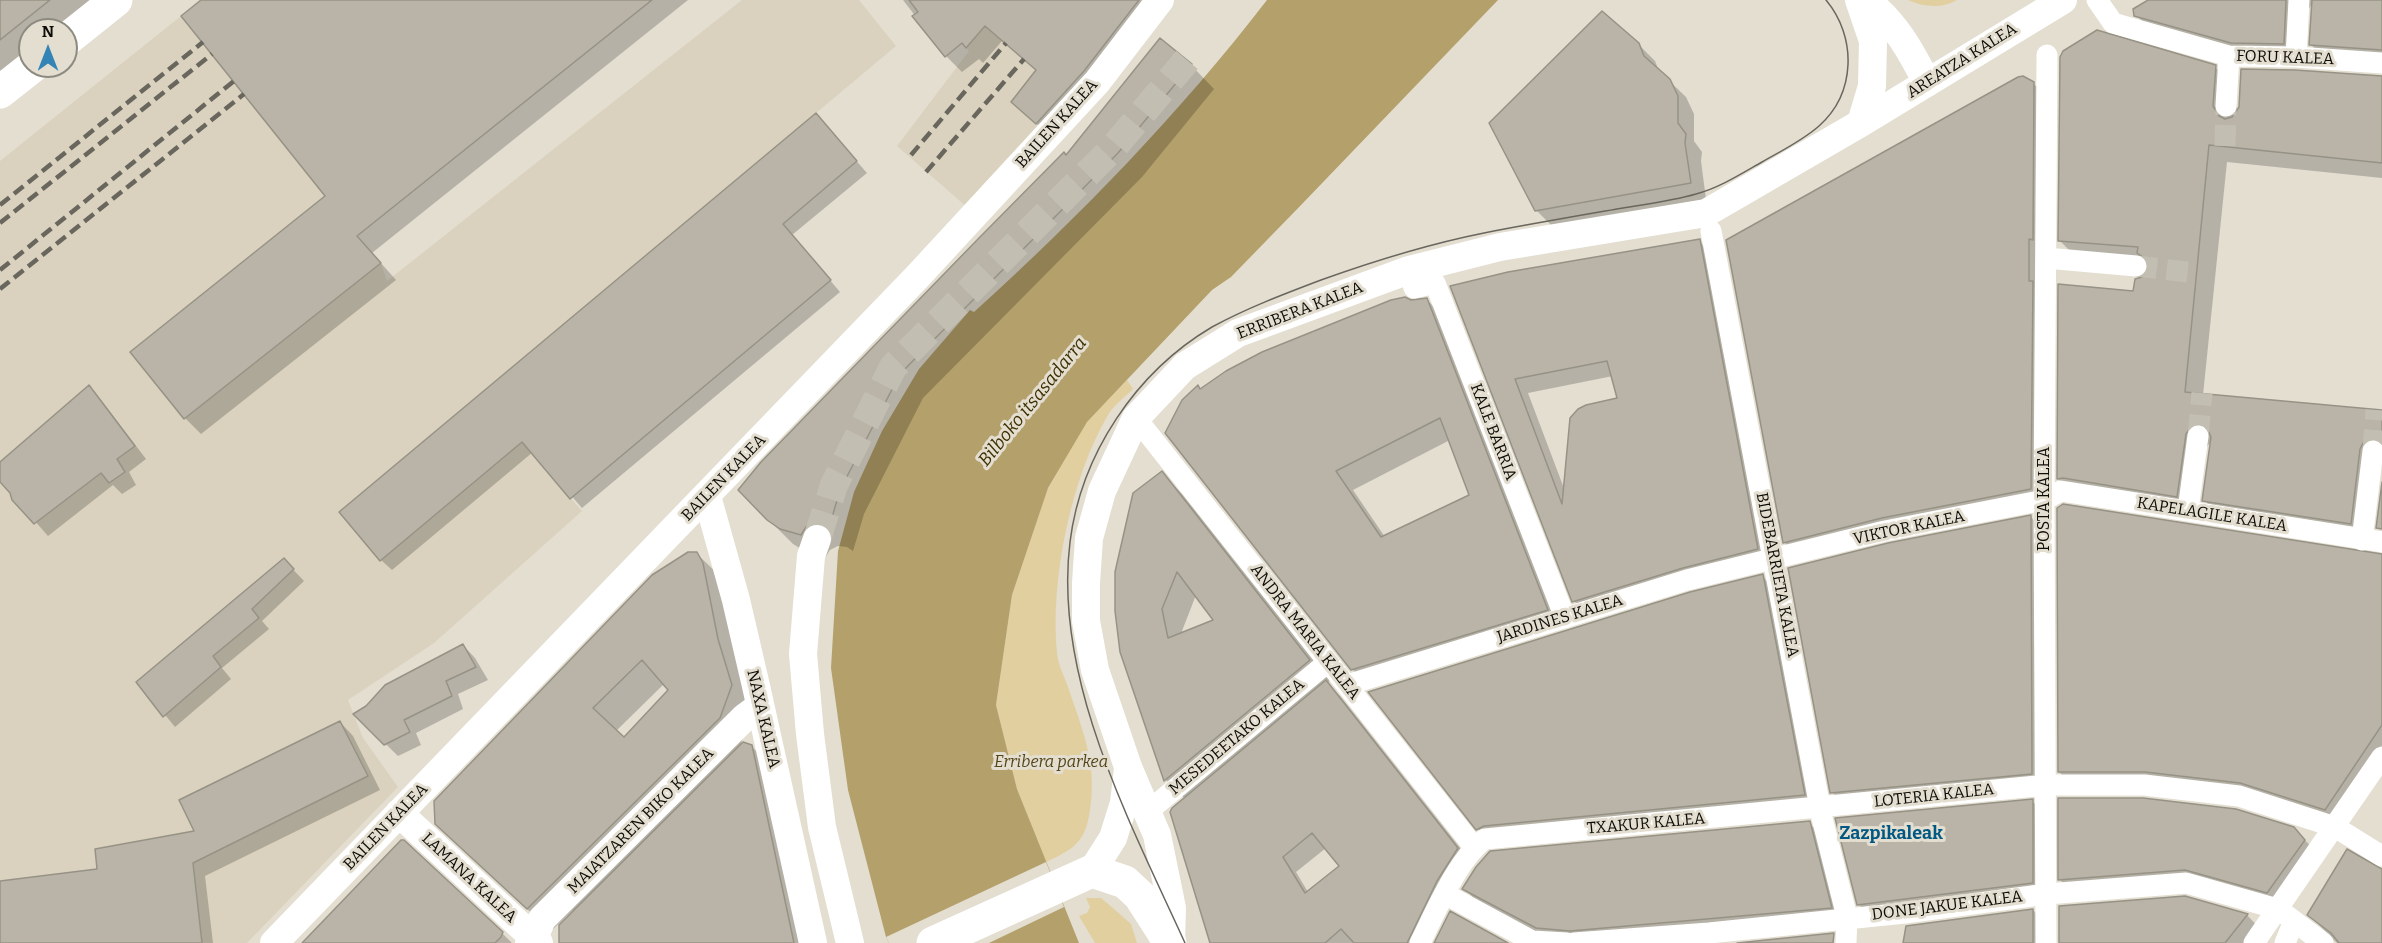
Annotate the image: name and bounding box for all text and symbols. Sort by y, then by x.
north arrow [18,18,78,78]
street label: AREATZA KALEA [1904,19,2020,103]
text: N [42,22,54,41]
street label: FORU KALEA [2236,47,2334,69]
street label: BAILEN KALEA [1012,76,1102,172]
street label: ERRIBERA KALEA [1234,278,1366,344]
water label: Bilboko itsasadarra [974,333,1092,471]
street label: KALE BARRIA [1466,381,1520,483]
street label: BAILEN KALEA [678,431,770,525]
street label: POSTA KALEA [2035,447,2055,551]
street label: BIDEBARRIETA KALEA [1752,491,1802,659]
street label: KAPELAGILE KALEA [2135,494,2289,536]
street label: VIKTOR KALEA [1852,507,1966,549]
street label: ANDRA MARIA KALEA [1246,560,1364,704]
street label: JARDINES KALEA [1495,591,1625,647]
street label: NAXA KALEA [742,668,784,770]
street label: MESEDEETAKO KALEA [1165,675,1309,799]
street label: MAIATZAREN BIKO KALEA [564,744,718,898]
park label: Erribera parkea [994,753,1108,773]
street label: BAILEN KALEA [340,780,432,874]
street label: LOTERIA KALEA [1873,780,1995,812]
street label: TXAKUR KALEA [1586,809,1706,839]
district label: Zazpikaleak [1839,823,1943,845]
street label: LAMANA KALEA [418,829,520,927]
street label: DONE JAKUE KALEA [1870,887,2024,925]

